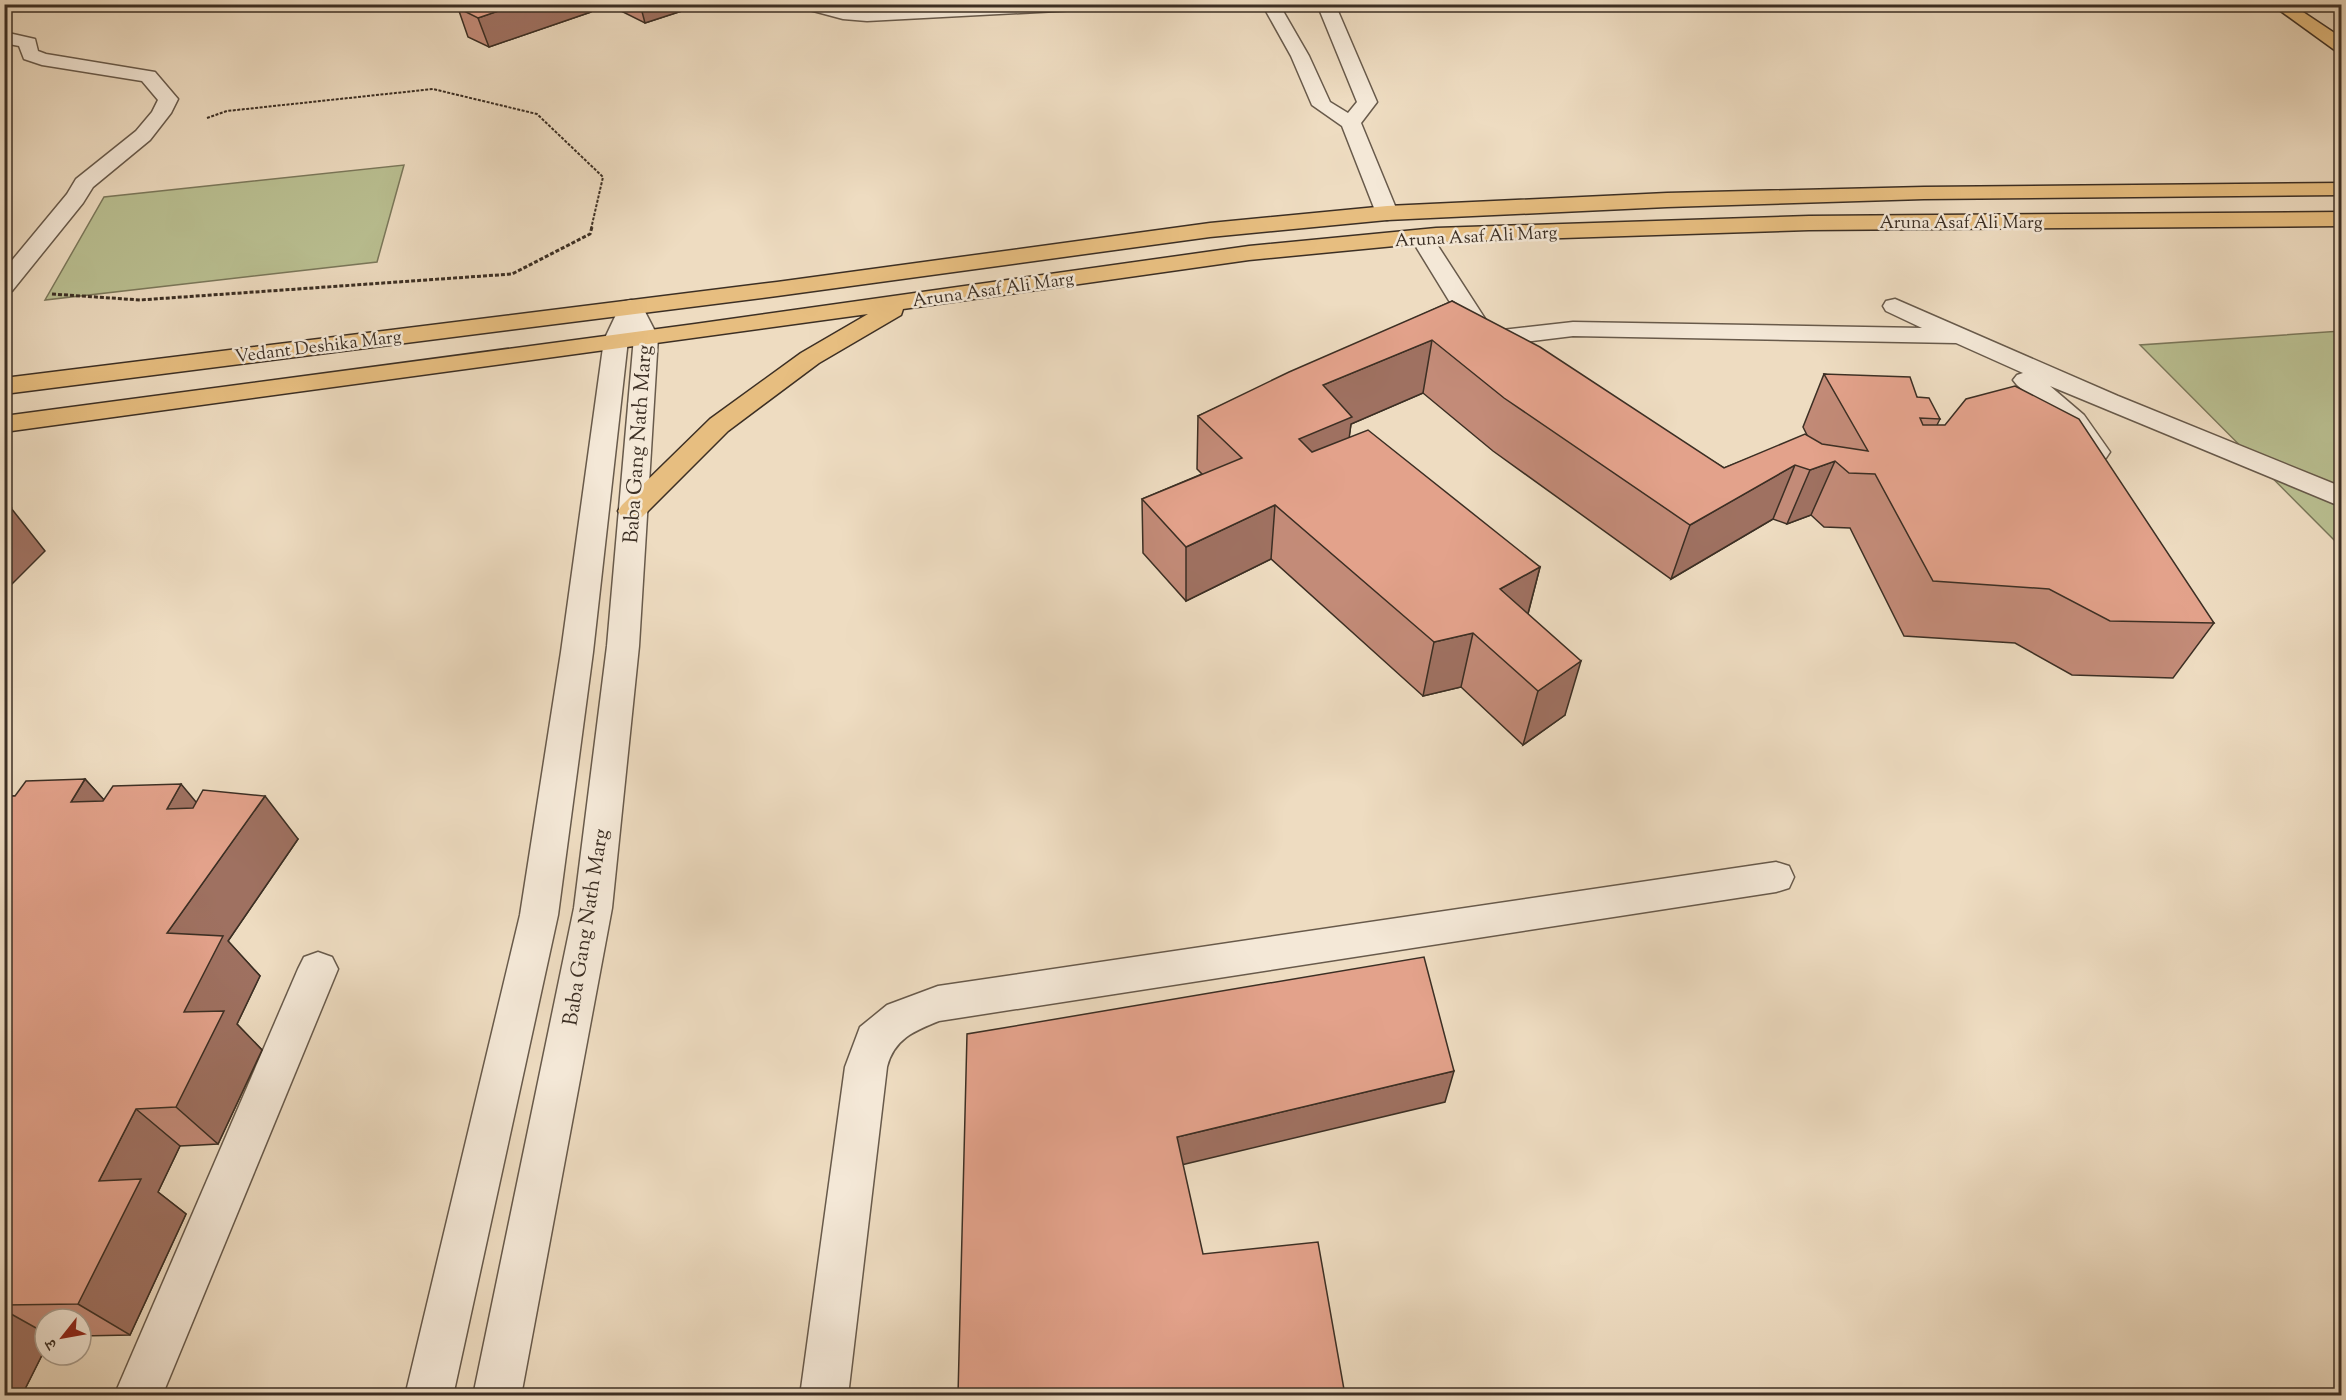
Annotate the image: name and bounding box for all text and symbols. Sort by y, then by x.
street label: Aruna Asaf Ali Marg [1880,211,2043,237]
street label: Aruna Asaf Ali Marg [1394,221,1558,255]
street label: Aruna Asaf Ali Marg [911,267,1076,315]
street label: Vedant Deshika Marg [234,325,403,371]
street label: Baba Gang Nath Marg [617,344,661,544]
street label: Baba Gang Nath Marg [557,827,617,1028]
north arrow [33,1307,93,1367]
text: उ [39,1332,65,1354]

